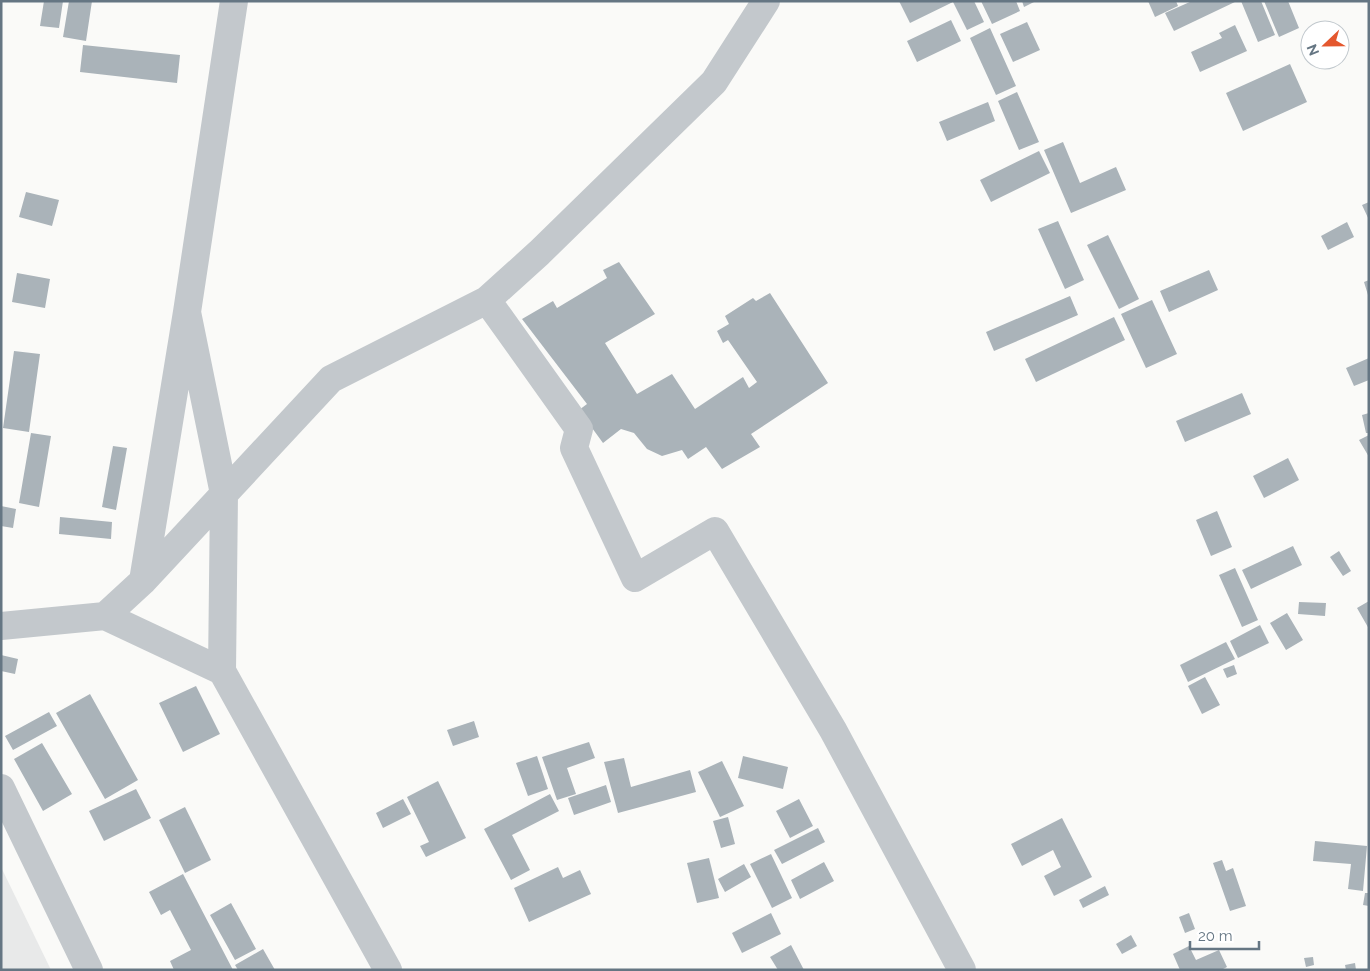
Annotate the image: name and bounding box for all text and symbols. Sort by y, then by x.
north arrow [1300,20,1350,70]
text: N [1304,42,1322,58]
scale bar [1190,918,1259,950]
text: 20 m [1198,927,1233,945]

